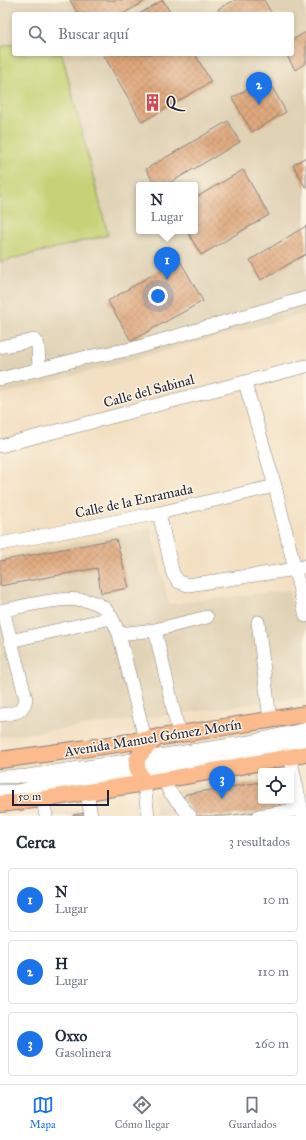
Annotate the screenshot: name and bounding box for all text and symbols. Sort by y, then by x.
search box [12,12,294,56]
icon: search [26,23,48,45]
text: Buscar aquí [58,25,129,43]
pin: 2 [246,72,272,105]
building icon: Q [143,92,163,112]
place label: Q [166,94,186,112]
popup [136,182,198,234]
text: N [151,191,163,209]
text: Lugar [151,209,183,225]
pin: 1 [154,247,180,280]
your location [148,286,168,306]
street label: Calle del Sabinal [102,371,196,411]
street label: Calle de la Enramada [74,480,194,522]
street label: Avenida Manuel Gómez Morín [62,716,243,761]
pin: 3 [209,766,235,799]
map controls [258,768,294,804]
button: locate [258,768,294,804]
scale bar [12,788,109,807]
text: 50 m [18,790,41,803]
text: Cerca [16,832,55,853]
text: 3 resultados [229,834,290,850]
text: N [55,883,68,901]
text: 1 [27,892,33,908]
text: 10 m [263,892,289,908]
text: Lugar [55,901,88,917]
text: H [55,955,68,973]
text: 2 [27,964,33,980]
text: 110 m [257,964,289,980]
text: Lugar [55,973,88,989]
text: Oxxo [55,1027,87,1045]
text: 3 [27,1036,33,1052]
text: 260 m [255,1036,289,1052]
text: Gasolinera [55,1045,111,1061]
tab: Mapa [30,1094,56,1131]
tab: Cómo llegar [115,1094,169,1131]
tab: Guardados [228,1094,276,1131]

